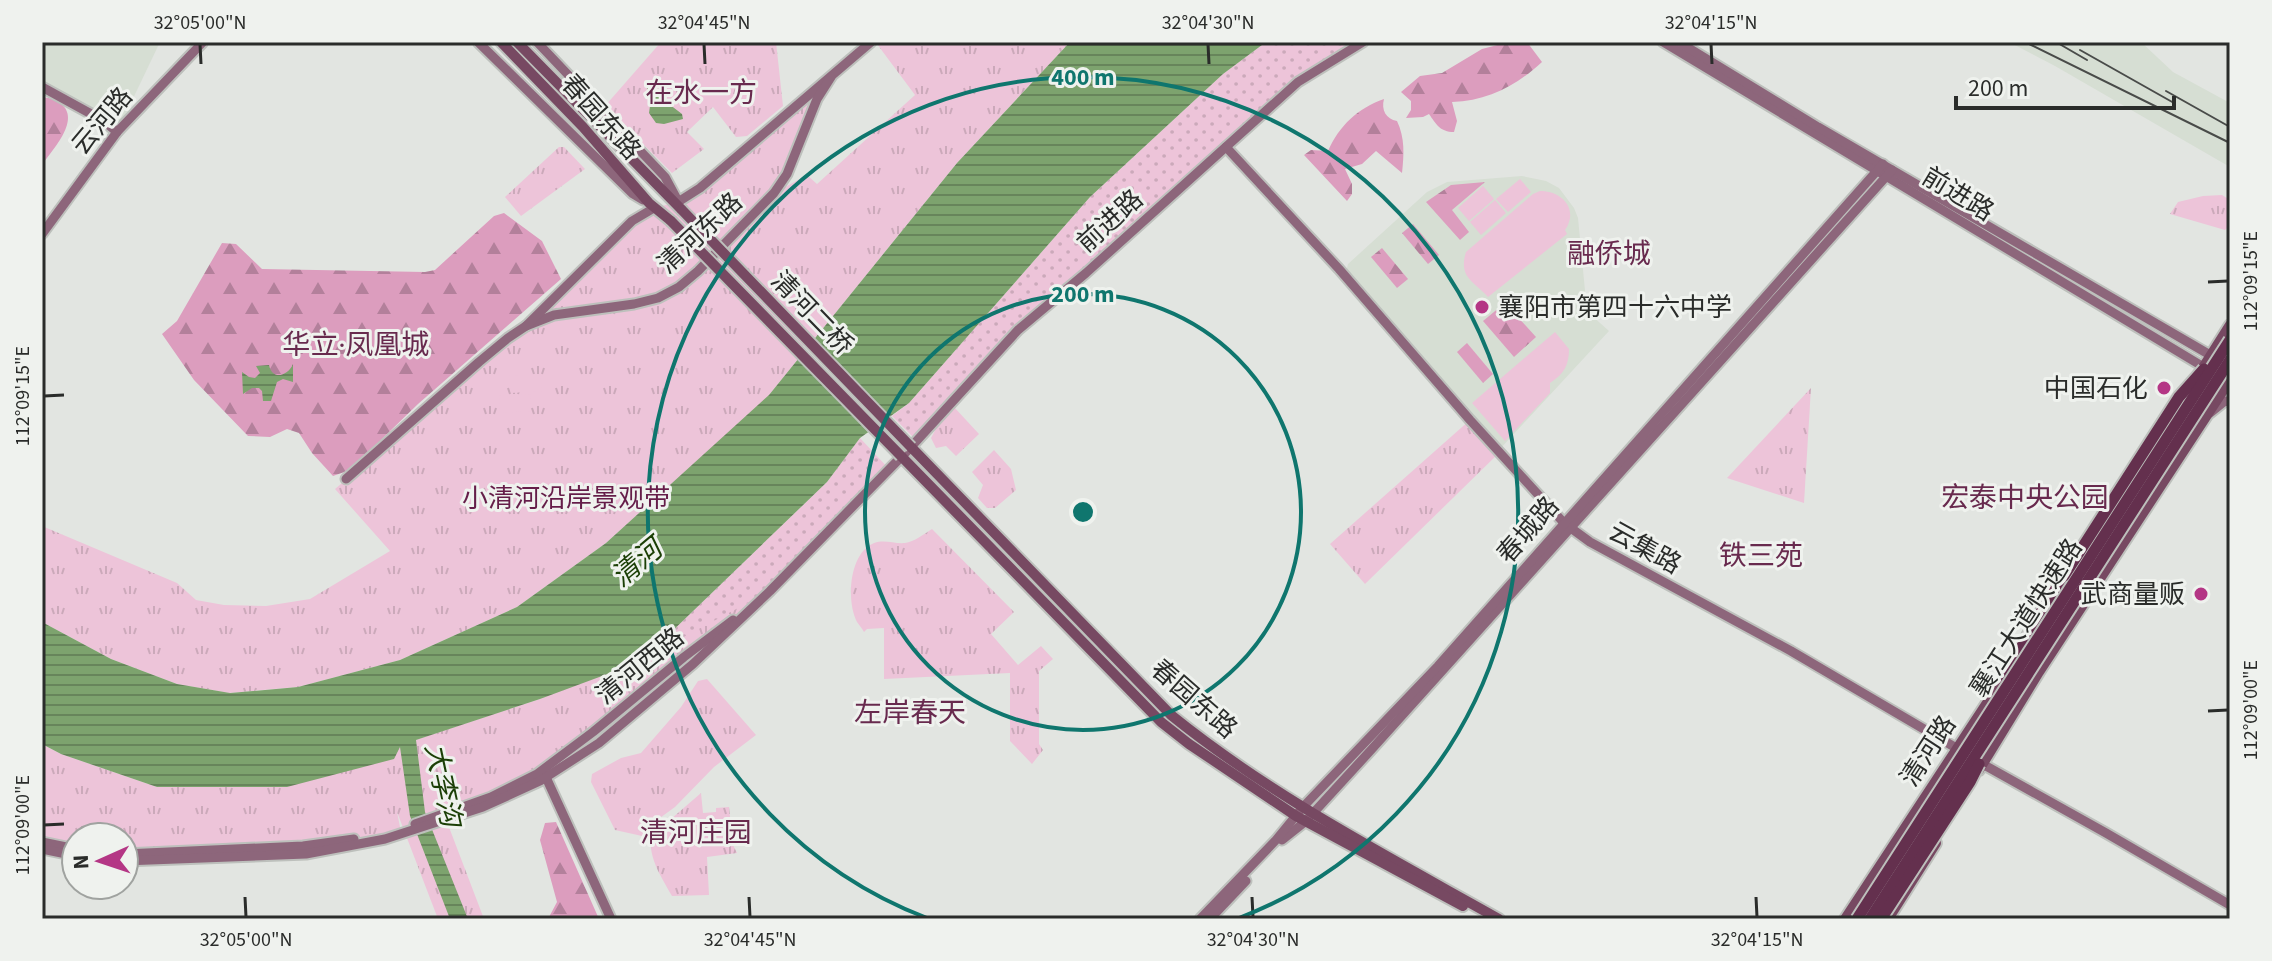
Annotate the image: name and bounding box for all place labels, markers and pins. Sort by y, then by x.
place label: 襄阳市第四十六中学 [1498,289,1732,326]
marker: 襄阳市第四十六中学 [1473,298,1491,316]
place label: 中国石化 [2044,370,2148,407]
marker: 中国石化 [2155,379,2173,397]
centre of rings [1069,498,1097,526]
place label: 武商量贩 [2081,576,2185,613]
marker: 武商量贩 [2192,585,2210,603]

